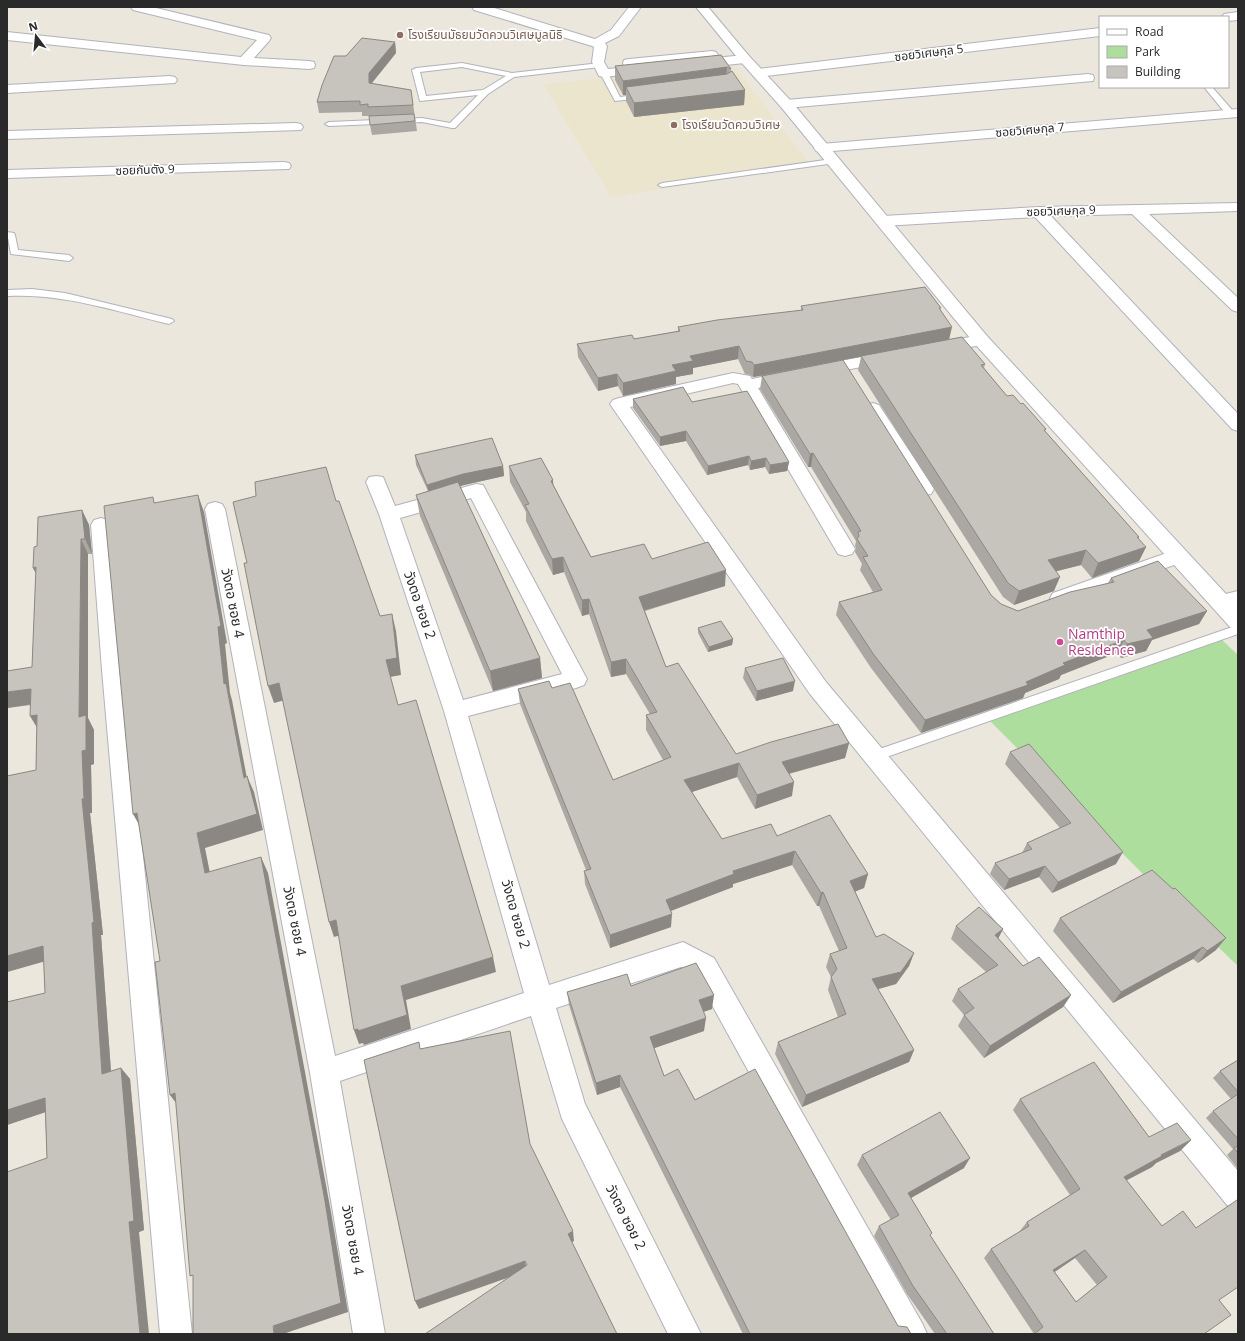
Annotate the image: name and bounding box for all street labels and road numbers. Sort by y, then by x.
street label: ซอยวิเศษกุล 5 [894,40,964,65]
street label: ซอยวิเศษกุล 7 [995,118,1065,141]
street label: ซอยกันตัง 9 [115,160,175,179]
street label: ซอยวิเศษกุล 9 [1026,201,1096,220]
street label: วังตอ ซอย 4 [217,566,250,639]
street label: วังตอ ซอย 2 [400,568,441,641]
street label: วังตอ ซอย 2 [498,877,535,950]
street label: วังตอ ซอย 4 [279,884,312,957]
street label: วังตอ ซอย 2 [602,1181,651,1253]
street label: วังตอ ซอย 4 [338,1203,369,1276]

